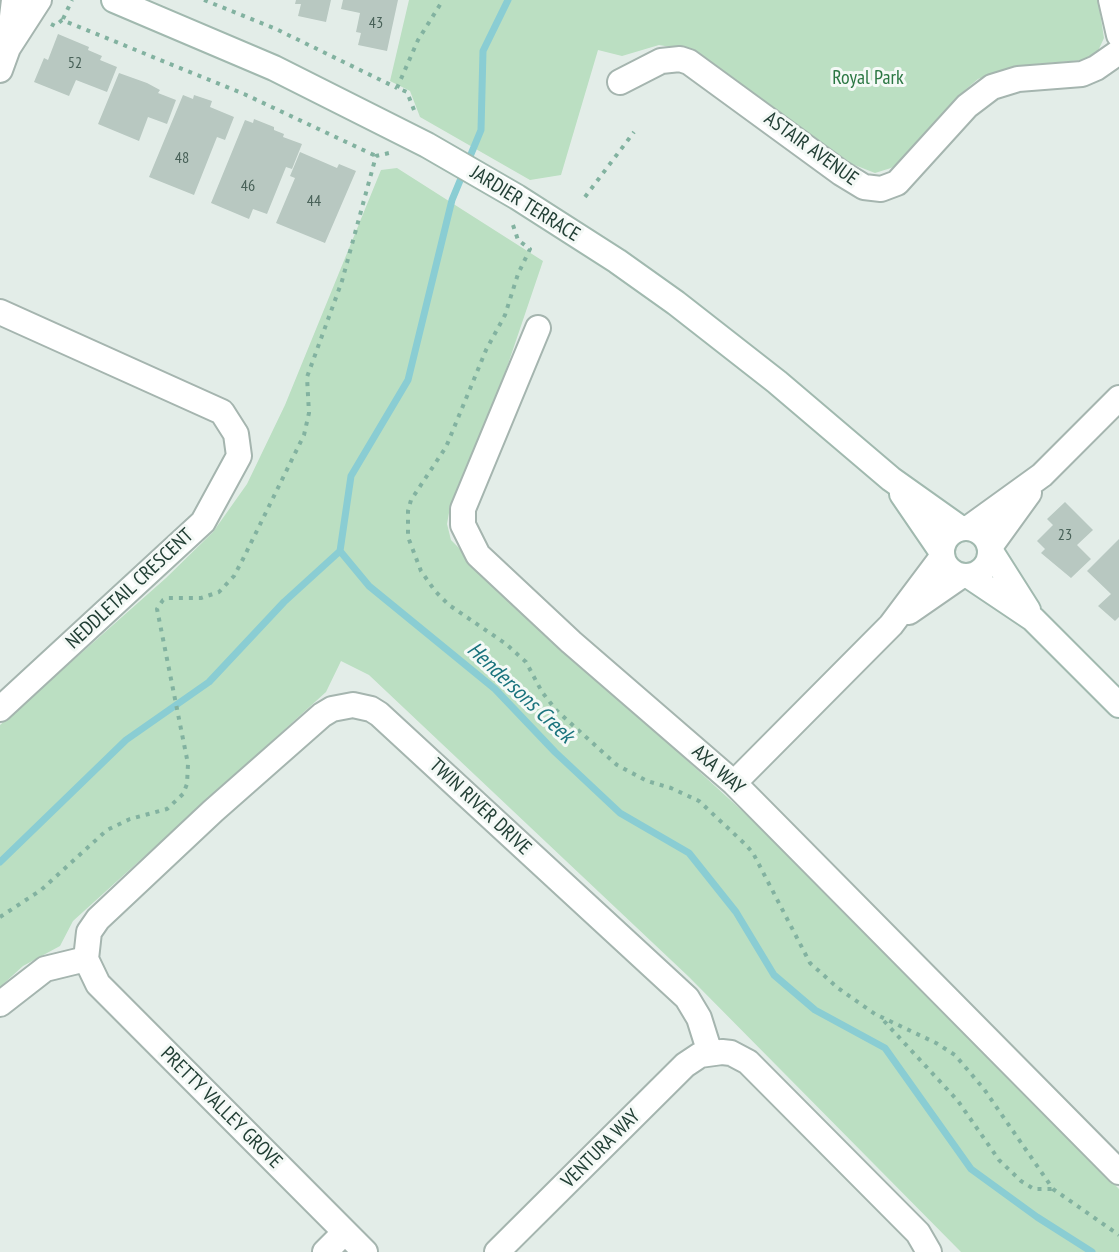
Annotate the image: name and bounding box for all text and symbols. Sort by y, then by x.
house number: 43 [369,13,383,33]
house number: 52 [68,53,82,73]
park label: Royal Park [832,66,904,90]
street label: ASTAIR AVENUE [759,107,863,191]
house number: 48 [175,148,189,168]
street label: JARDIER TERRACE [466,161,584,247]
house number: 46 [241,176,255,196]
house number: 44 [307,191,321,211]
street label: NEDDLETAIL CRESCENT [61,524,199,654]
house number: 23 [1058,525,1072,545]
water label: Hendersons Creek [461,637,579,749]
street label: AXA WAY [687,740,749,800]
street label: TWIN RIVER DRIVE [424,754,536,860]
street label: PRETTY VALLEY GROVE [155,1042,287,1174]
street label: VENTURA WAY [557,1105,645,1193]

